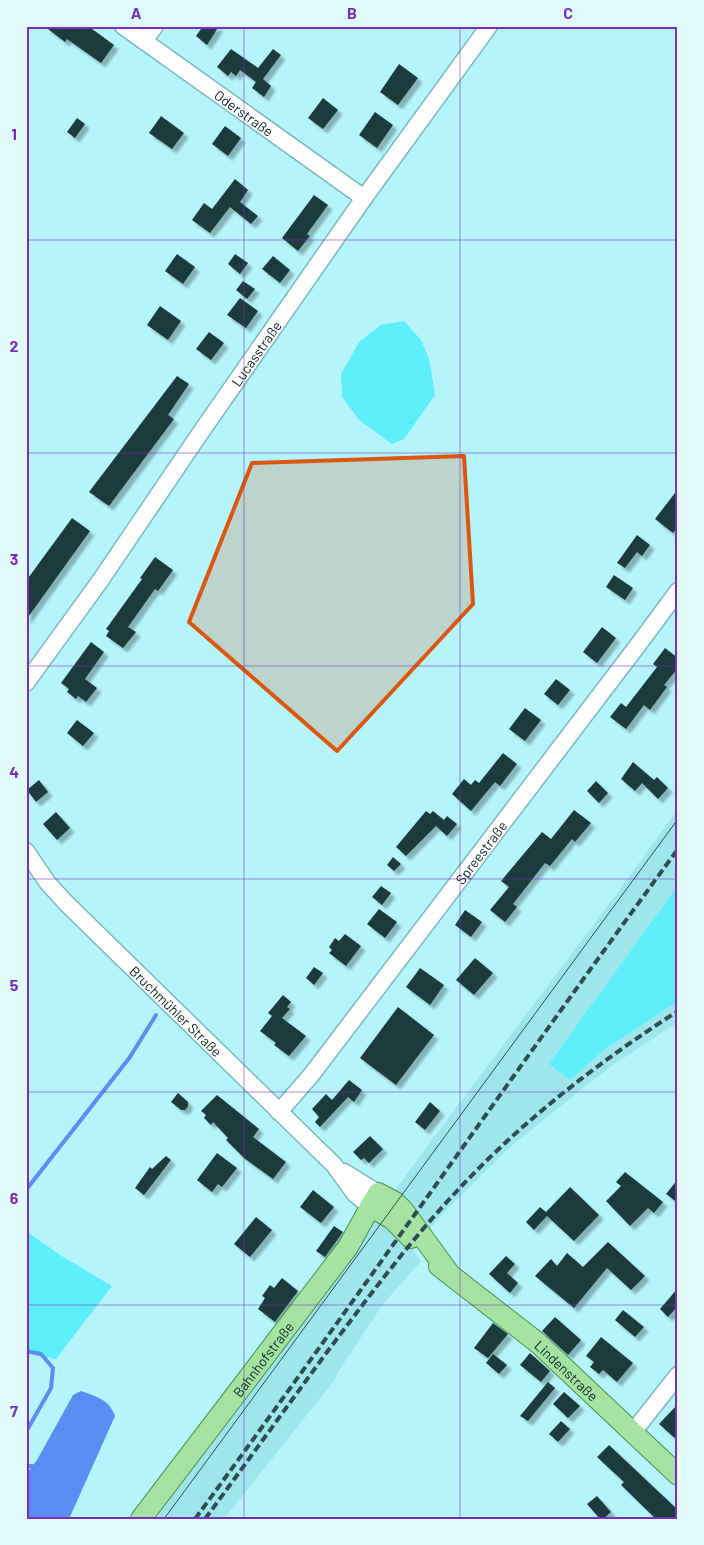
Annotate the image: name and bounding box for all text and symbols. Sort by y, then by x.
text: A [131,3,142,22]
text: B [347,3,357,22]
text: C [563,3,573,22]
street label: Oderstraße [212,86,277,139]
text: 1 [11,124,17,143]
street label: Lucasstraße [227,317,284,389]
text: 2 [10,336,19,355]
text: 3 [10,549,18,568]
text: 4 [9,762,19,781]
street label: Spreestraße [451,817,510,887]
street label: Bruchmühler Straße [127,962,226,1060]
text: 5 [10,975,19,994]
text: 6 [10,1188,19,1207]
street label: Bahnhofstraße [229,1318,297,1400]
street label: Lindenstraße [531,1336,602,1404]
text: 7 [10,1401,18,1420]

